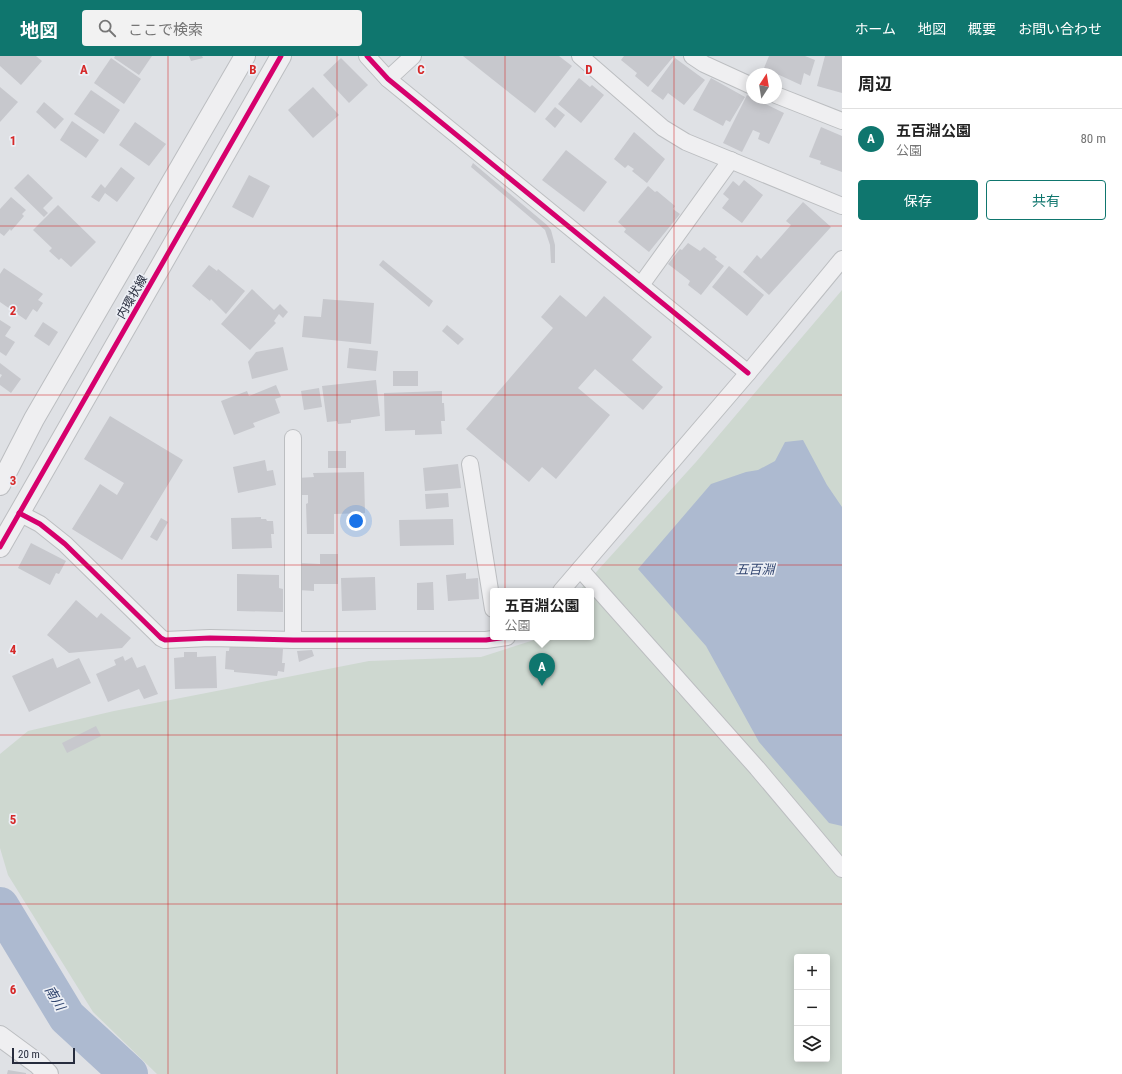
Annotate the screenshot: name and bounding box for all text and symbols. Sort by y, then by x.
search box [82,10,362,46]
icon: search [96,17,118,39]
text: 地図 [20,19,58,42]
text: ここで検索 [128,21,203,39]
text: ホーム [854,21,896,37]
text: 地図 [918,21,946,37]
text: 概要 [968,21,996,37]
text: お問い合わせ [1018,21,1102,37]
text: A [80,62,88,77]
text: B [249,62,257,77]
text: C [417,62,425,77]
text: D [585,62,593,77]
north arrow [746,68,782,104]
text: 周辺 [858,74,892,94]
text: 五百淵公園 [896,122,971,140]
text: A [867,131,875,146]
text: 80 m [1080,131,1106,146]
text: 1 [10,133,16,148]
text: 公園 [896,143,922,158]
button: 保存 [858,180,978,220]
button: 共有 [986,180,1106,220]
street label: 内環状線 [114,273,150,321]
text: 2 [10,303,17,318]
text: 3 [10,473,16,488]
your location [346,511,366,531]
water label: 五百淵 [735,562,776,577]
popup [490,588,594,640]
text: 五百淵公園 [504,597,580,615]
text: 公園 [504,618,531,633]
text: 4 [10,642,17,657]
pin: A [529,653,555,686]
text: 5 [10,812,17,827]
map controls [794,954,830,1062]
button: + [794,954,830,990]
text: 6 [10,982,17,997]
water label: 南川 [42,983,69,1015]
button: − [794,990,830,1026]
button: layers [794,1026,830,1062]
scale bar [12,1046,75,1065]
text: 20 m [18,1048,40,1061]

